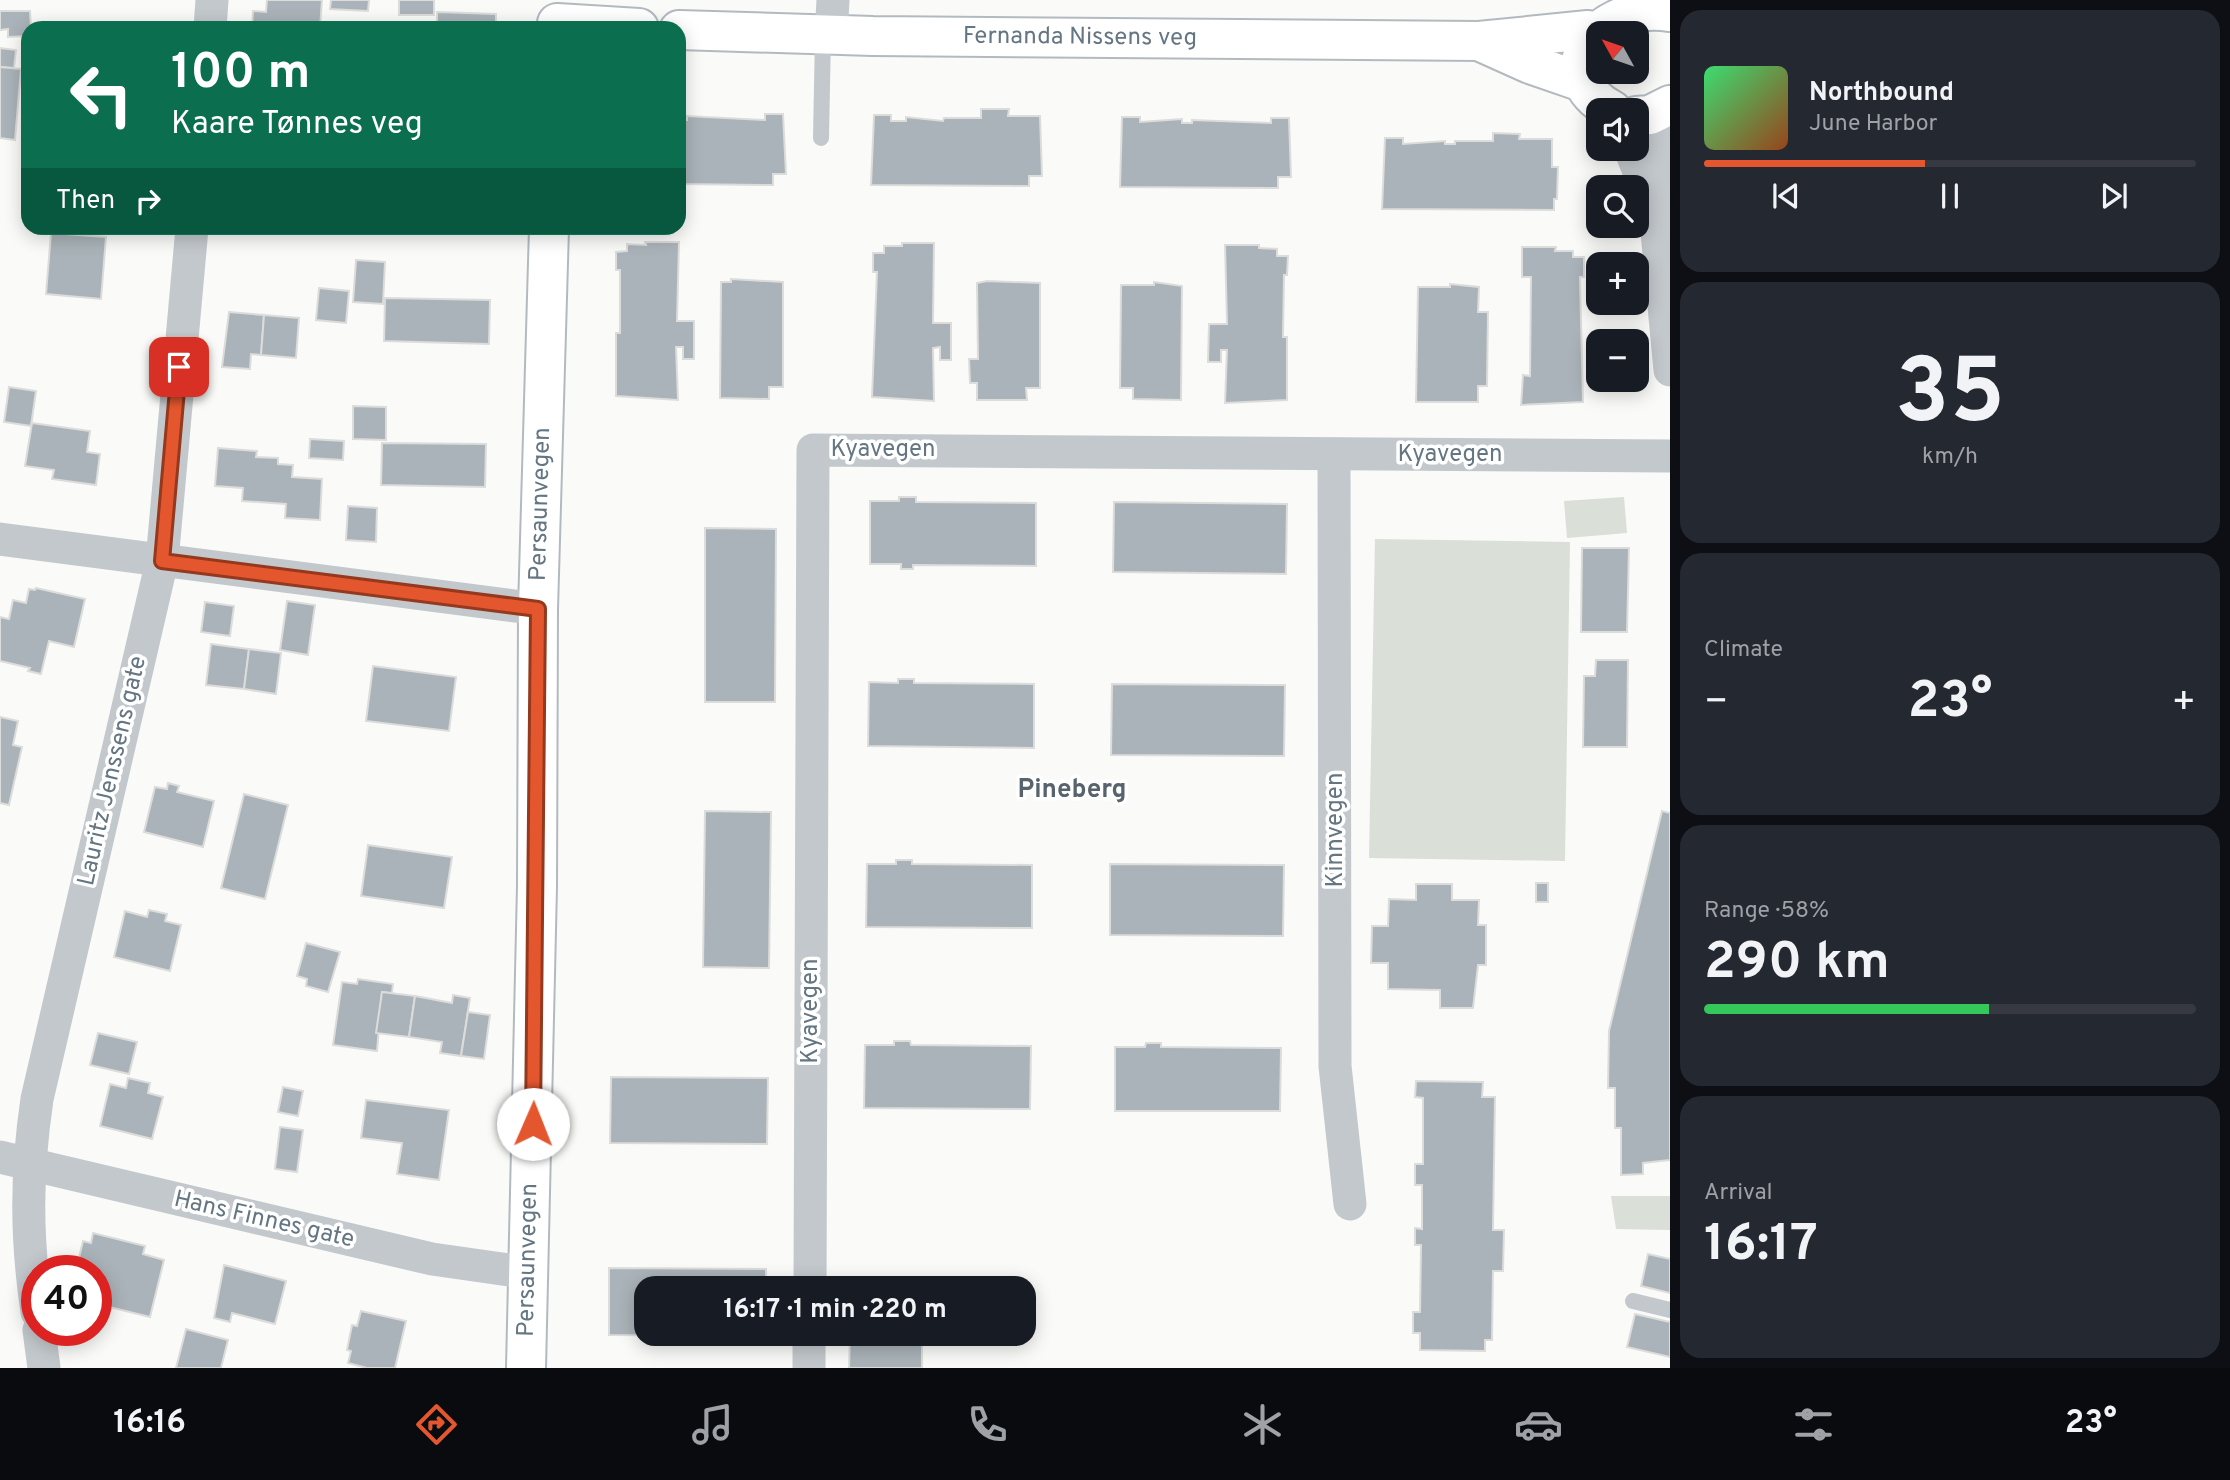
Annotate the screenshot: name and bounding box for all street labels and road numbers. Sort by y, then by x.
street label: Fernanda Nissens veg [963,22,1197,54]
street label: Persaunvegen [524,427,558,582]
street label: Kyavegen [830,435,936,465]
street label: Kyavegen [1397,440,1503,470]
street label: Lauritz Jenssens gate [72,653,154,889]
street label: Kinnvegen [1321,773,1351,887]
street label: Kyavegen [796,958,826,1064]
street label: Persaunvegen [512,1183,545,1337]
street label: Hans Finnes gate [171,1185,357,1255]

